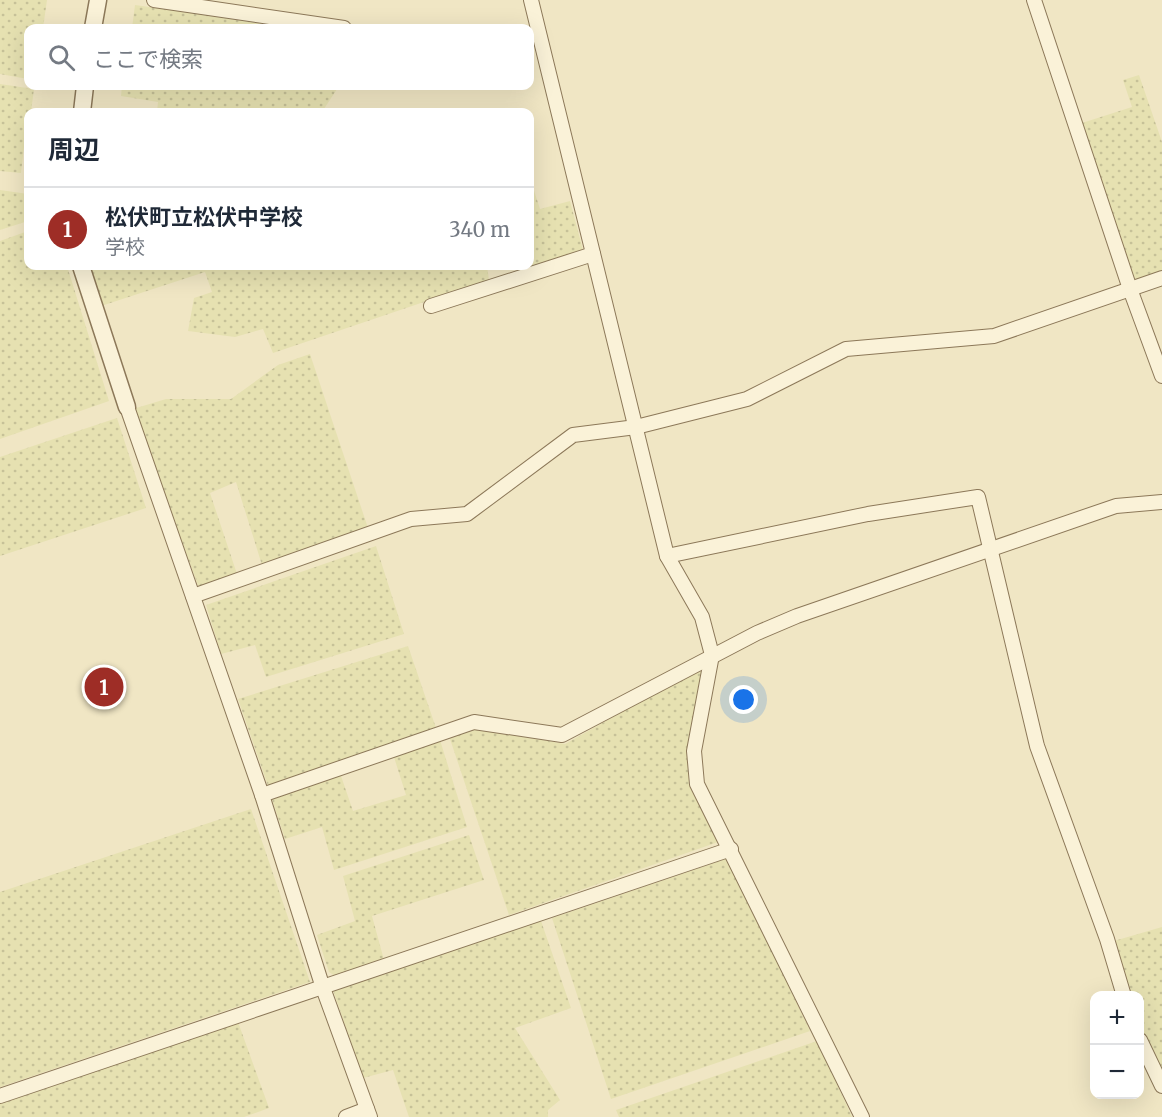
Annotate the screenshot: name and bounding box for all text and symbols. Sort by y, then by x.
search box [24,24,534,90]
icon: search [45,41,78,74]
text: ここで検索 [93,45,203,73]
text: 周辺 [48,133,100,166]
text: 松伏町立松伏中学校 [105,203,303,231]
text: 1 [63,217,72,242]
text: 340 m [449,217,510,242]
text: 学校 [105,234,145,259]
pin: 1 [84,664,124,710]
your location [729,685,758,714]
map controls [1090,991,1144,1099]
button: + [1090,991,1144,1045]
button: − [1090,1045,1144,1099]

